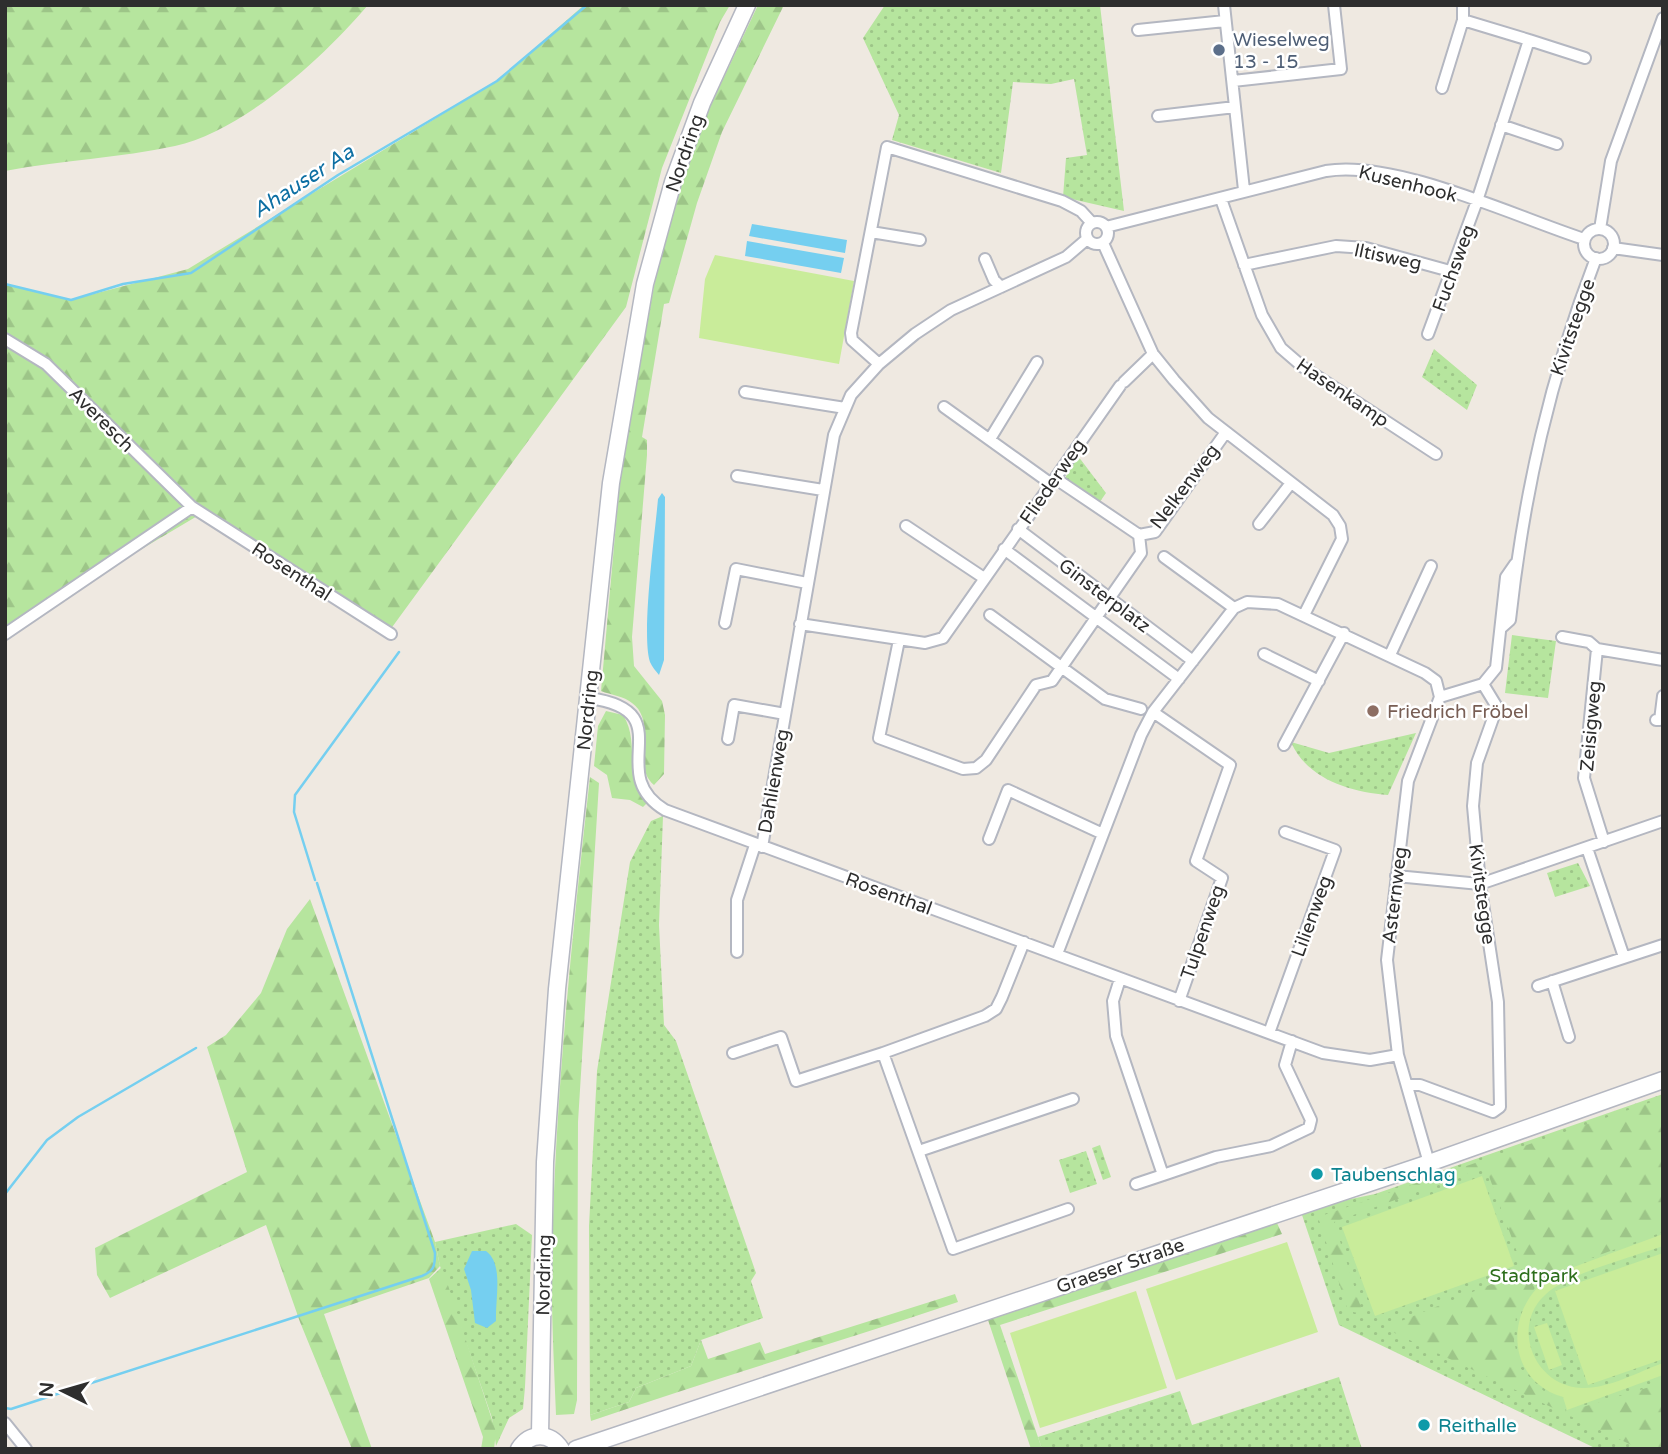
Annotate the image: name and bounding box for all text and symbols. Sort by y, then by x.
place label: Wieselweg 13 - 15 [1233,29,1330,73]
marker: Wieselweg 13 - 15 [1211,42,1227,58]
street label: Nordring [661,111,709,195]
water label: Ahauser Aa [248,139,360,223]
street label: Kusenhook [1356,161,1459,207]
street label: Fuchsweg [1428,222,1480,315]
street label: Iltisweg [1352,239,1424,275]
street label: Kivitstegge [1546,276,1600,379]
street label: Hasenkamp [1292,354,1393,432]
street label: Averesch [64,383,138,457]
street label: Fliederweg [1015,435,1090,529]
street label: Nelkenweg [1146,440,1224,533]
street label: Rosenthal [247,538,335,606]
street label: Ginsterplatz [1054,554,1154,637]
street label: Nordring [573,669,603,752]
street label: Zeisigweg [1576,680,1606,772]
place label: Friedrich Fröbel [1387,701,1529,723]
marker: Friedrich Fröbel [1365,703,1381,719]
street label: Dahlienweg [754,727,794,835]
street label: Kivitstegge [1464,843,1500,946]
street label: Asternweg [1378,845,1412,945]
street label: Rosenthal [842,868,935,920]
street label: Lilienweg [1287,873,1337,960]
street label: Tulpenweg [1177,882,1229,982]
place label: Taubenschlag [1331,1164,1456,1186]
marker: Taubenschlag [1309,1166,1325,1182]
street label: Nordring [532,1234,556,1316]
street label: Graeser Straße [1053,1234,1187,1298]
park label: Stadtpark [1490,1265,1578,1287]
north arrow [28,1356,98,1426]
text: N [35,1381,59,1398]
place label: Reithalle [1438,1415,1517,1437]
marker: Reithalle [1416,1417,1432,1433]

